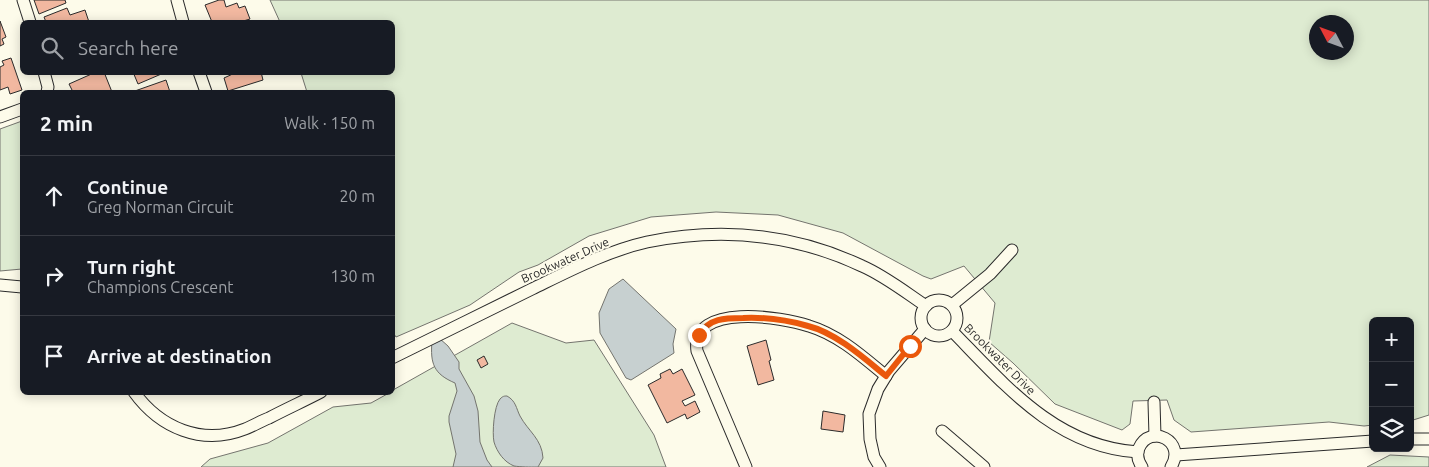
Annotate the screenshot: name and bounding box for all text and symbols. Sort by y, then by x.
north arrow [1309,15,1354,60]
search box [20,20,395,75]
icon: search [38,34,66,62]
text: Search here [78,37,178,59]
text: 2 min [40,111,93,135]
text: Walk · 150 m [284,114,375,132]
text: Continue [87,176,168,198]
icon: ahead [40,182,68,210]
text: 20 m [339,187,375,205]
text: Greg Norman Circuit [87,198,234,216]
street label: Brookwater Drive [519,235,611,285]
text: Turn right [87,256,175,278]
icon: right [40,262,68,290]
text: 130 m [330,267,375,285]
text: Champions Crescent [87,278,234,296]
map controls [1369,317,1414,452]
button: + [1369,317,1414,362]
street label: Brookwater Drive [962,321,1038,397]
route end [688,324,711,347]
route start [899,335,922,358]
icon: arrive [40,342,68,370]
text: Arrive at destination [87,345,272,367]
button: − [1369,362,1414,407]
button: layers [1369,407,1414,452]

